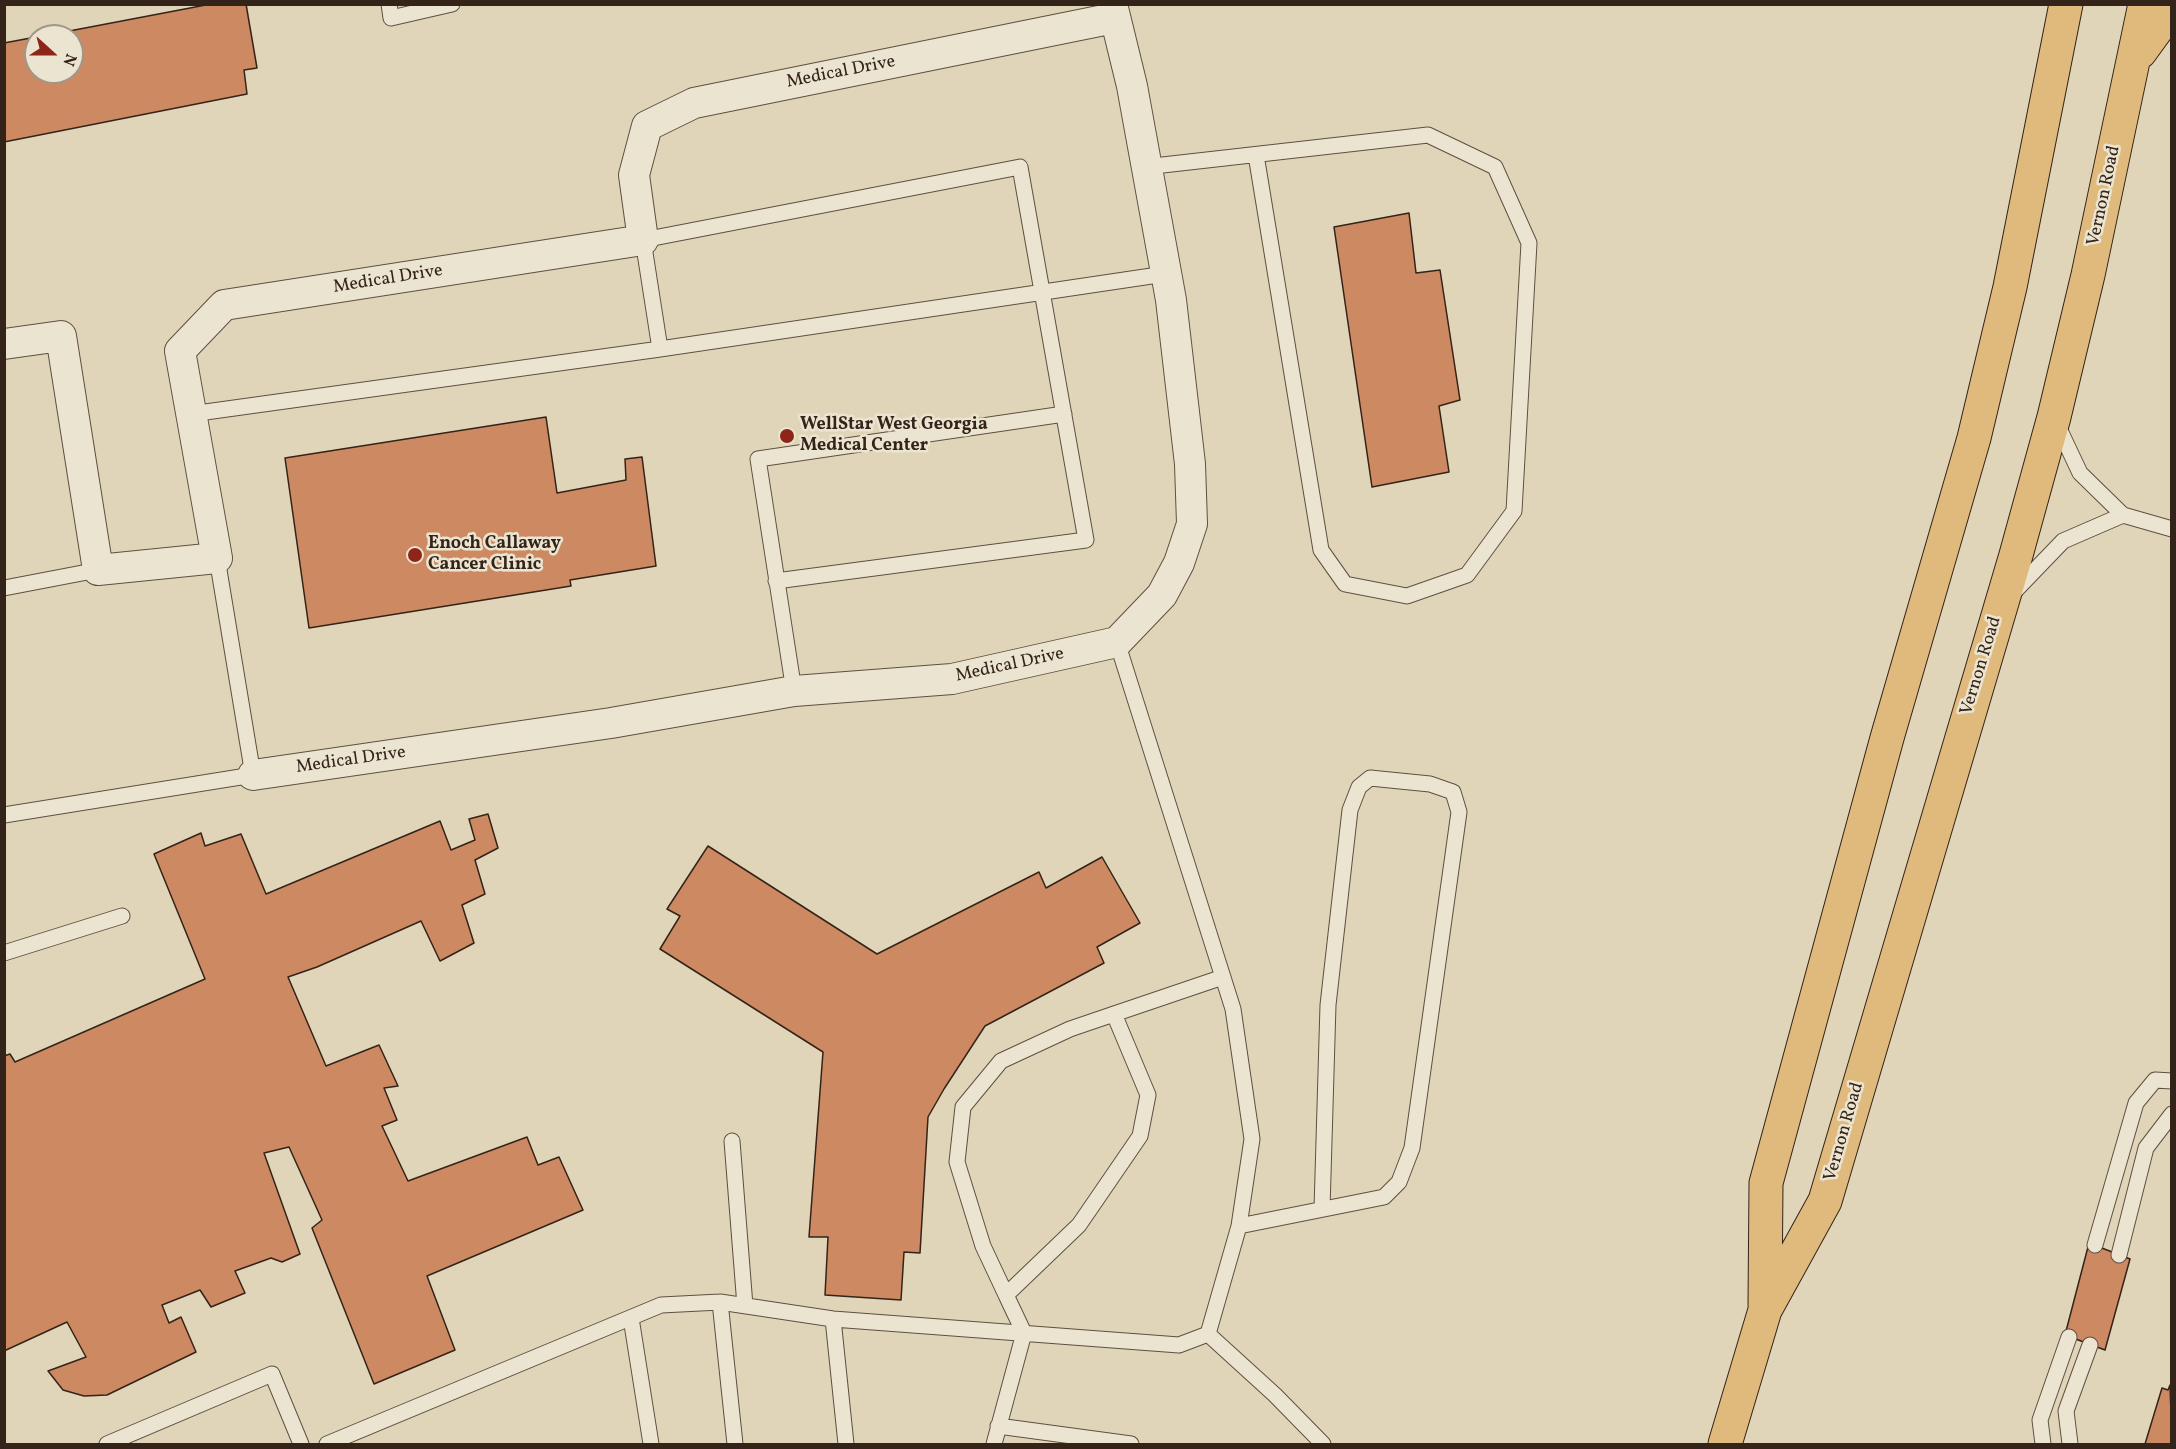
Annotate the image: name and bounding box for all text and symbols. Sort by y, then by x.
north arrow [24,24,84,84]
text: N [57,50,81,69]
street label: Medical Drive [785,52,897,94]
street label: Vernon Road [2084,144,2126,248]
street label: Medical Drive [332,261,444,299]
place label: WellStar West Georgia Medical Center [800,415,988,458]
marker: WellStar West Georgia Medical Center [778,427,796,445]
place label: Enoch Callaway Cancer Clinic [428,534,561,576]
marker: Enoch Callaway Cancer Clinic [406,546,424,564]
street label: Vernon Road [1957,614,2007,718]
street label: Medical Drive [954,644,1066,688]
street label: Medical Drive [295,743,407,779]
street label: Vernon Road [1821,1080,1869,1184]

